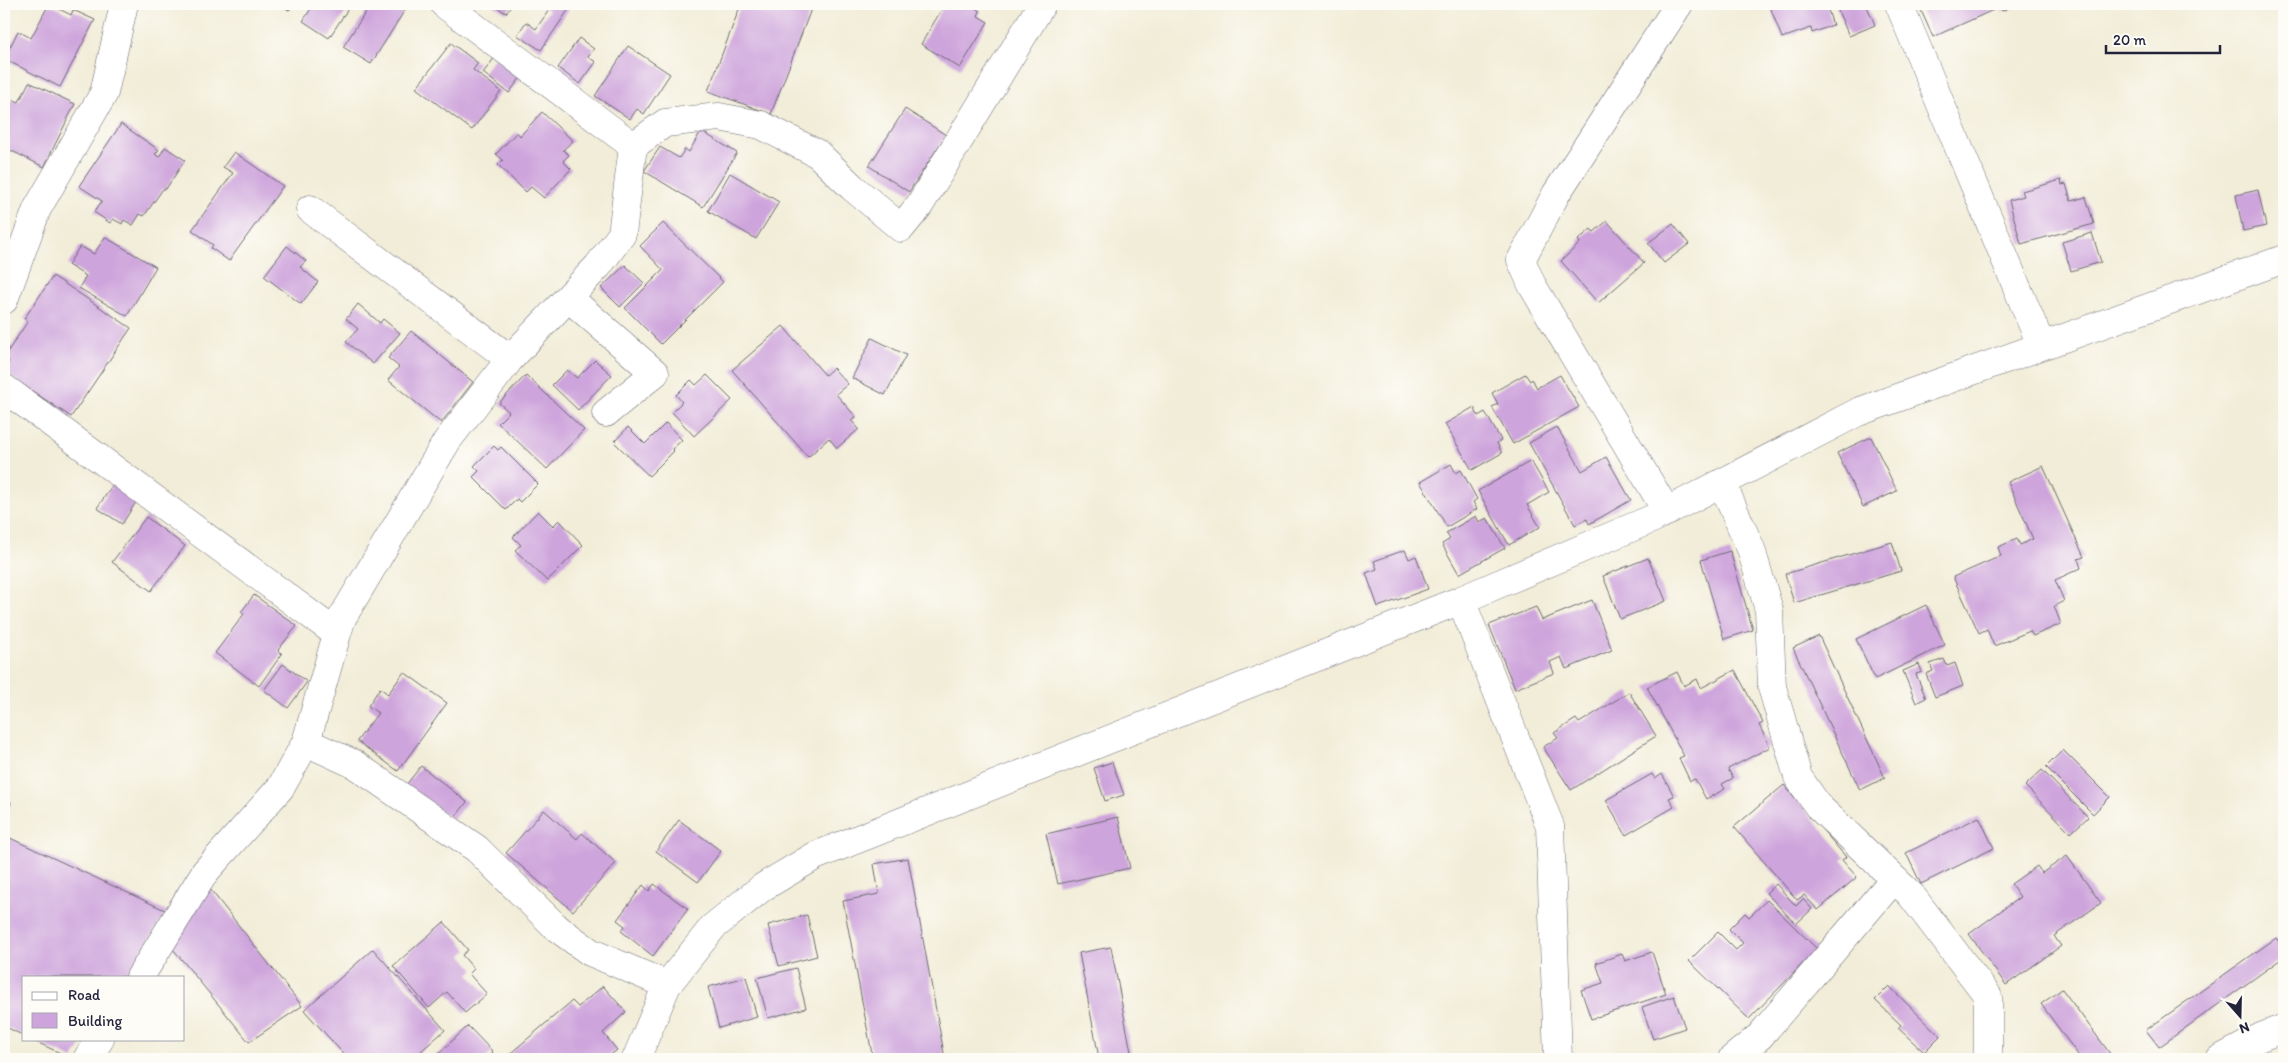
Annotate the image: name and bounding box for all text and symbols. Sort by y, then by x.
scale bar [2106,22,2219,54]
text: 20 m [2113,31,2147,49]
legend [22,976,185,1040]
text: Road [68,986,101,1004]
north arrow [2216,990,2266,1040]
text: Building [68,1012,122,1030]
text: N [2237,1018,2252,1037]

